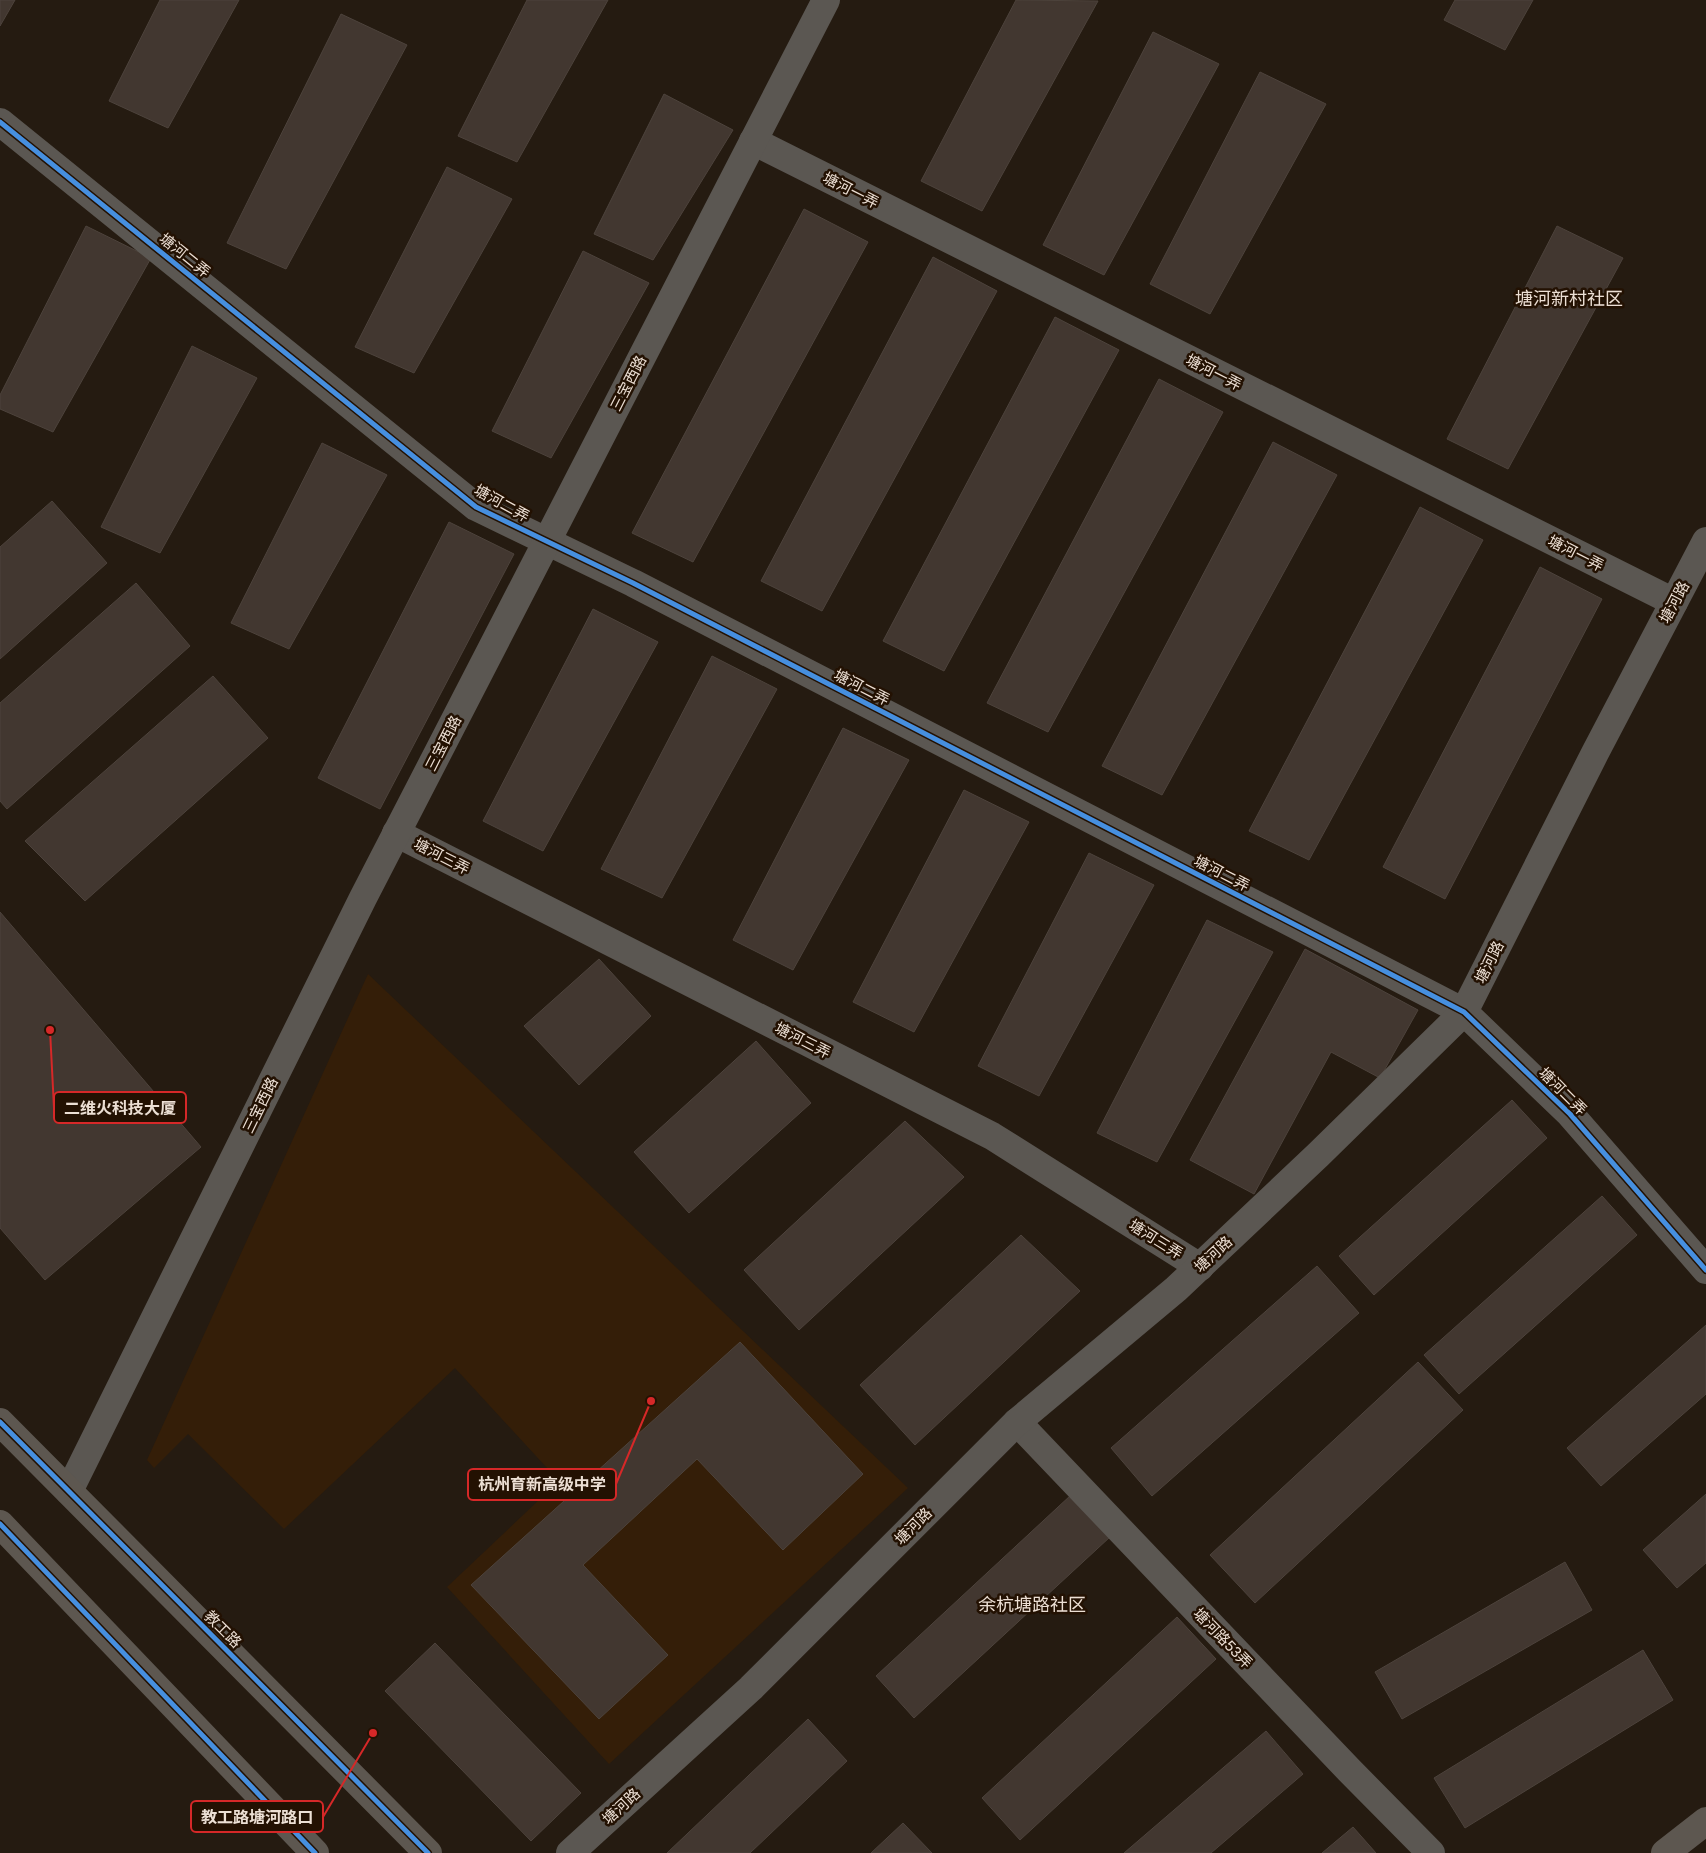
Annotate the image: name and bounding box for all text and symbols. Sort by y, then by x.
street label: 塘河一弄 [820,169,882,211]
street label: 塘河二弄 [156,230,214,280]
district label: 塘河新村社区 [1515,289,1623,309]
street label: 塘河一弄 [1183,351,1245,393]
street label: 三宝西路 [607,352,649,414]
street label: 塘河二弄 [472,481,532,525]
street label: 塘河一弄 [1545,532,1607,574]
street label: 塘河路 [1656,578,1692,626]
street label: 塘河二弄 [831,666,893,708]
street label: 三宝西路 [422,712,464,774]
street label: 塘河三弄 [411,835,473,877]
street label: 塘河二弄 [1191,852,1253,894]
street label: 塘河路 [1471,938,1507,986]
street label: 塘河三弄 [772,1019,834,1061]
street label: 塘河二弄 [1536,1064,1590,1118]
street label: 三宝西路 [239,1074,281,1136]
callout: 二维火科技大厦 [54,1092,186,1123]
text: 二维火科技大厦 [64,1100,176,1117]
street label: 塘河三弄 [1126,1216,1186,1262]
street label: 塘河路 [1191,1232,1235,1276]
callout: 杭州育新高级中学 [468,1469,616,1500]
text: 杭州育新高级中学 [478,1475,606,1493]
street label: 塘河路 [891,1504,935,1548]
district label: 余杭塘路社区 [978,1595,1086,1615]
street label: 塘河路53弄 [1190,1605,1256,1671]
street label: 教工路 [201,1607,245,1651]
street label: 塘河路 [599,1784,643,1828]
callout: 教工路塘河路口 [191,1801,323,1832]
text: 教工路塘河路口 [201,1808,313,1826]

